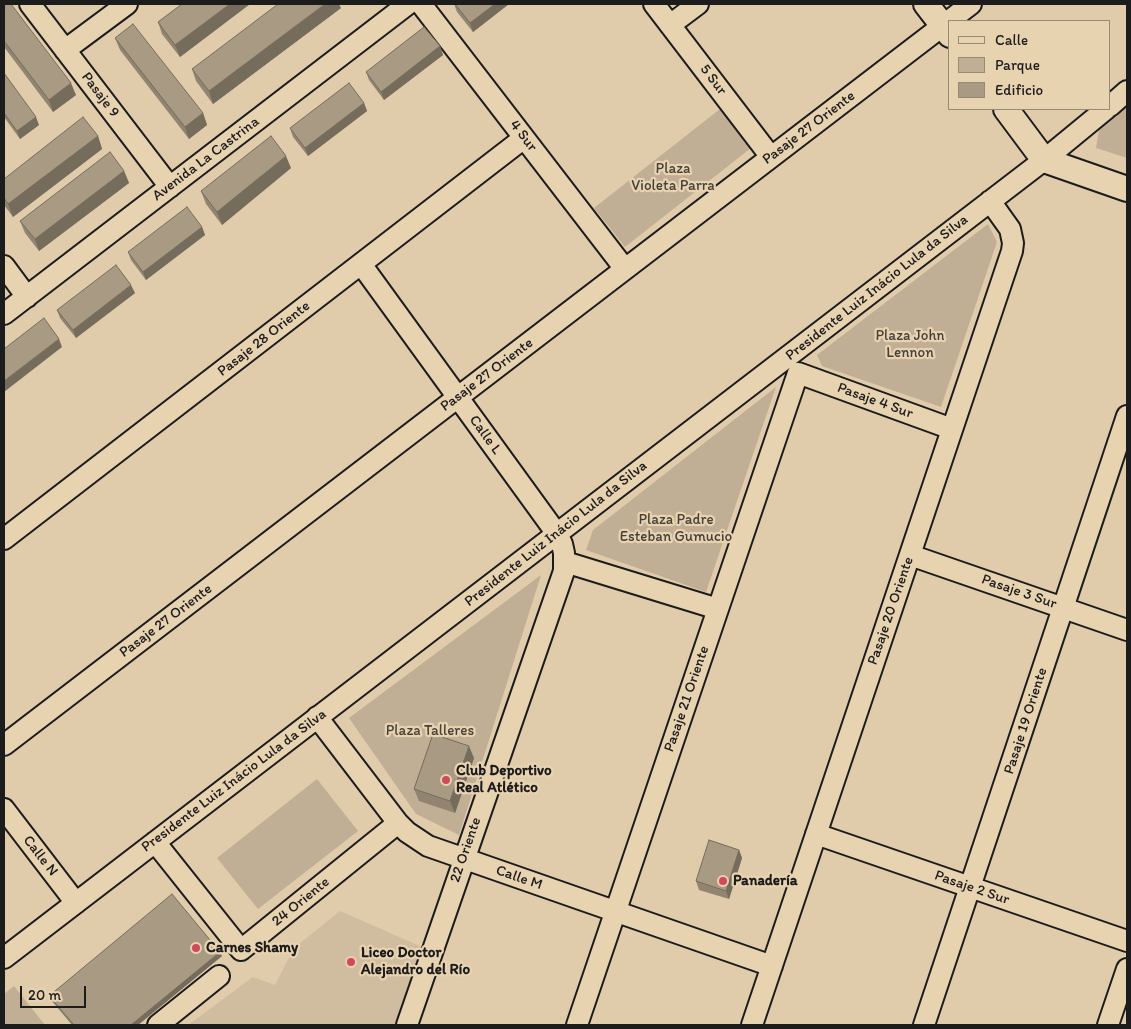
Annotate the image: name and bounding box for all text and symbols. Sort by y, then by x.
legend [948,20,1111,110]
text: Calle [995,31,1028,49]
text: Parque [995,56,1040,74]
street label: 5 Sur [696,61,730,99]
street label: Pasaje 9 [77,69,123,121]
text: Edificio [995,81,1043,99]
street label: Pasaje 27 Oriente [759,87,859,169]
street label: Avenida La Castrina [149,113,263,205]
street label: 4 Sur [505,117,541,155]
park label: Plaza Violeta Parra [631,160,715,195]
street label: Presidente Luiz Inácio Lula da Silva [782,211,972,365]
street label: Pasaje 28 Oriente [214,297,314,381]
park label: Plaza John Lennon [876,327,944,362]
street label: Pasaje 27 Oriente [437,334,537,416]
street label: Pasaje 4 Sur [835,379,915,423]
street label: Calle L [465,412,505,458]
street label: Presidente Luiz Inácio Lula da Silva [461,457,651,611]
park label: Plaza Padre Esteban Gumucio [620,511,732,546]
street label: Pasaje 20 Oriente [864,554,918,668]
street label: Pasaje 3 Sur [979,571,1059,613]
street label: Pasaje 27 Oriente [116,580,216,662]
street label: Pasaje 21 Oriente [660,644,714,754]
street label: Pasaje 19 Oriente [1000,665,1052,777]
street label: Presidente Luiz Inácio Lula da Silva [138,706,330,856]
park label: Plaza Talleres [386,722,474,740]
place label: Club Deportivo Real Atlético [456,762,552,797]
marker: Club Deportivo Real Atlético [440,774,452,786]
street label: 22 Oriente [446,815,486,885]
street label: Calle N [19,832,61,880]
street label: Calle M [493,862,545,894]
street label: Pasaje 2 Sur [932,867,1012,909]
place label: Panadería [733,872,798,890]
street label: 24 Oriente [269,873,333,931]
marker: Panadería [717,875,729,887]
place label: Carnes Shamy [206,939,298,957]
marker: Carnes Shamy [190,942,202,954]
place label: Liceo Doctor Alejandro del Río [361,944,470,979]
marker: Liceo Doctor Alejandro del Río [345,956,357,968]
scale bar [22,976,89,1008]
text: 20 m [28,986,61,1004]

